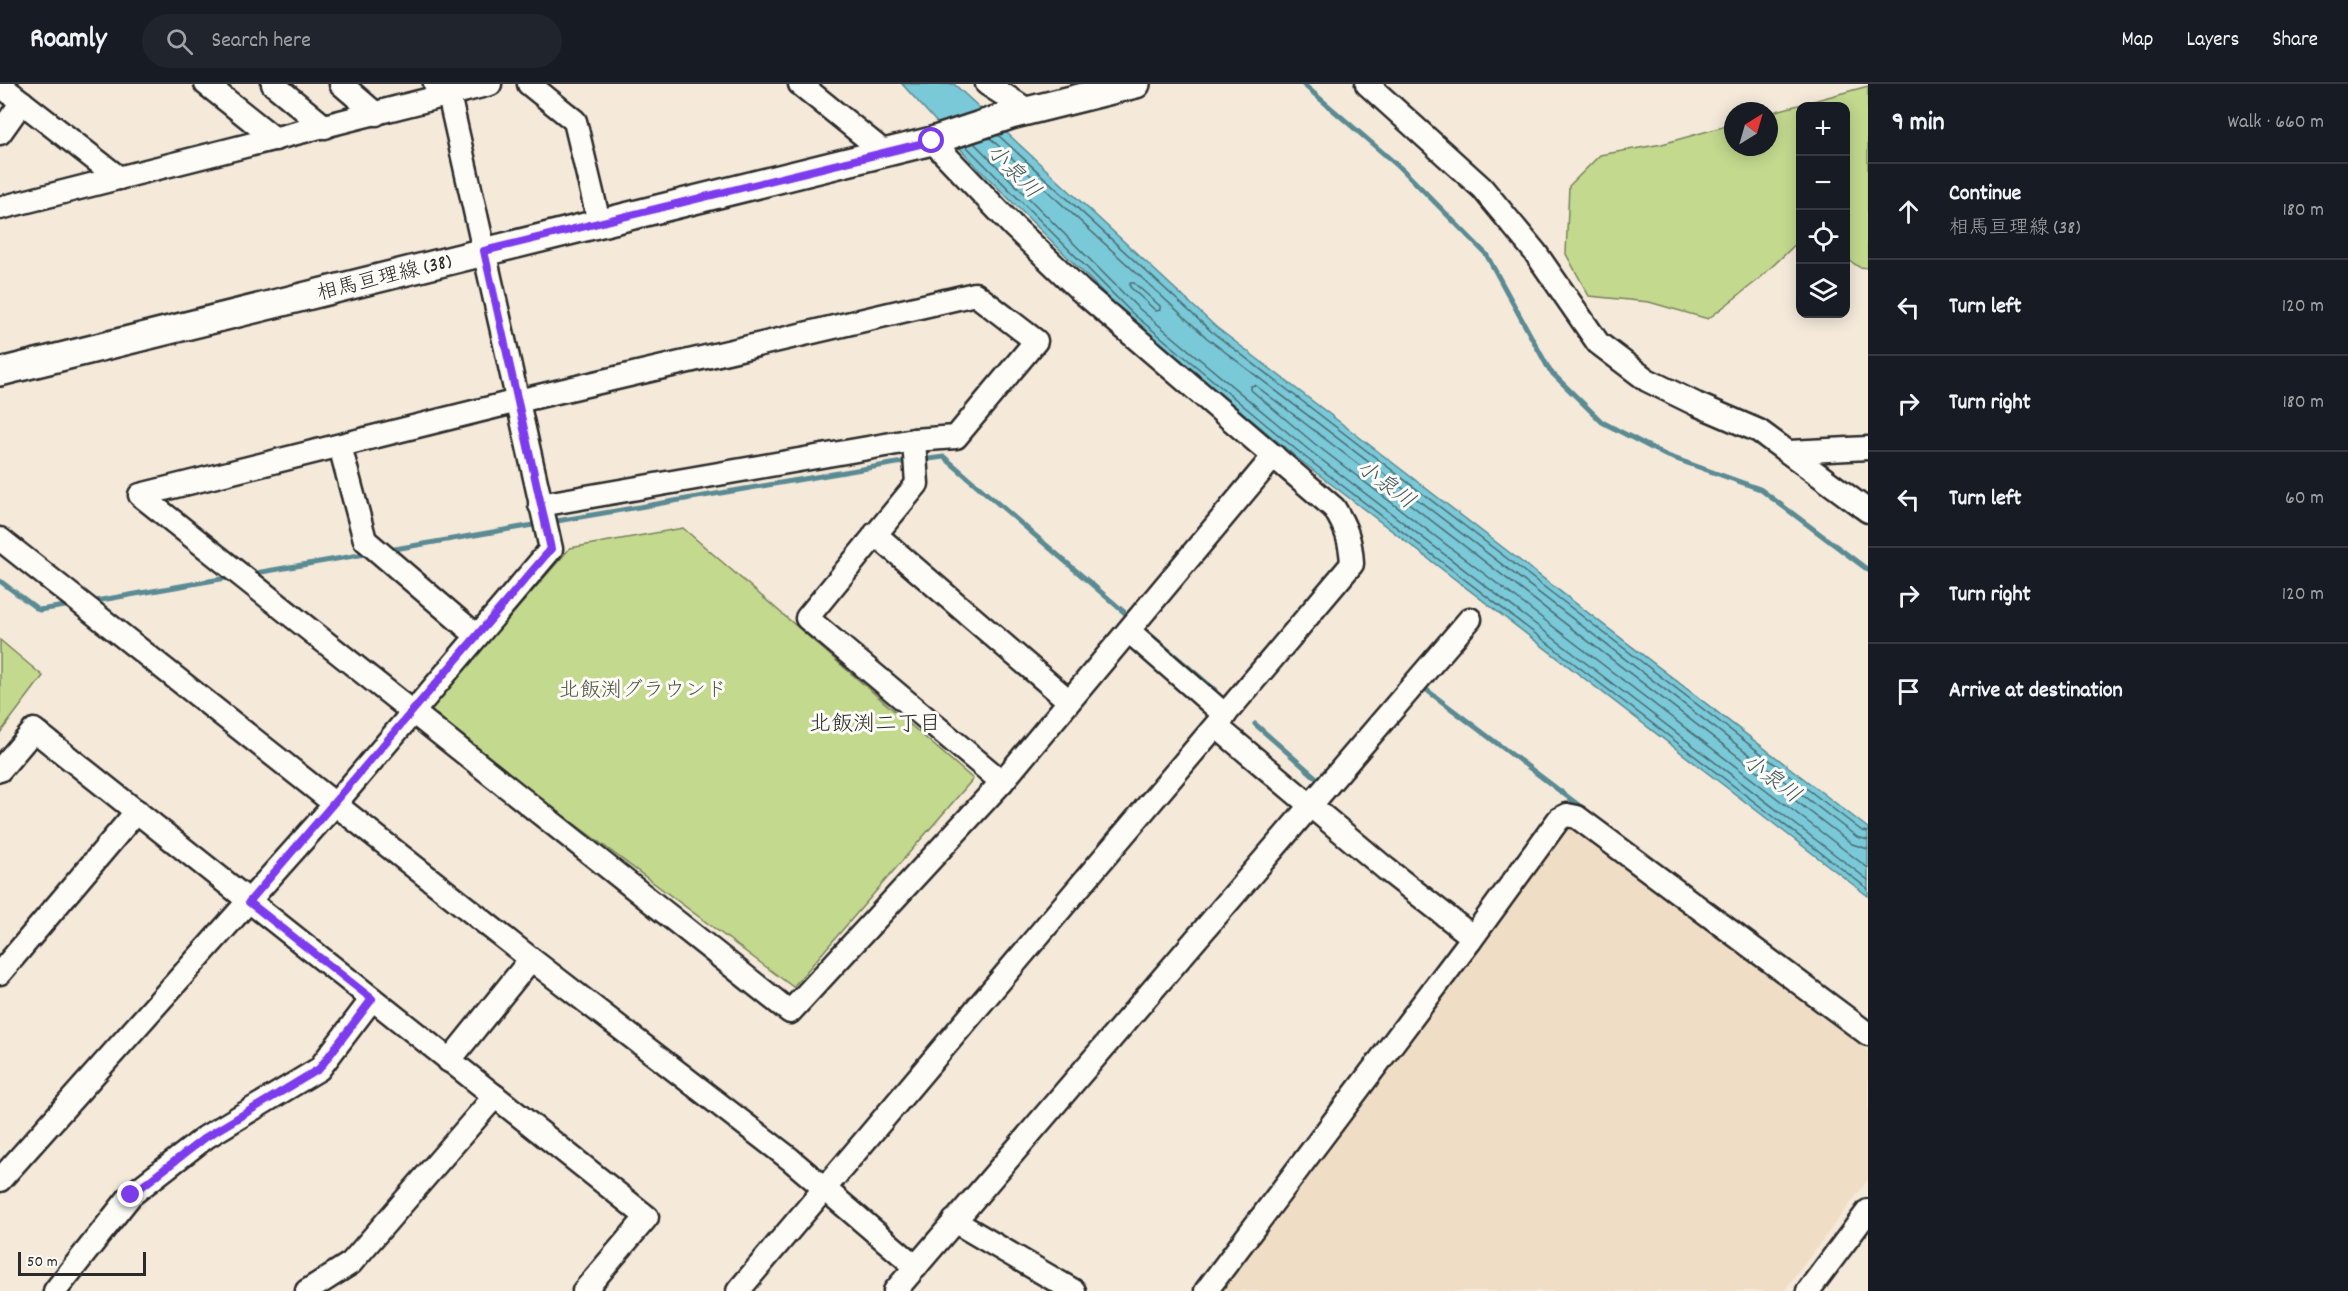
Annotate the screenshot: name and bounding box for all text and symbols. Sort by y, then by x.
search box [142,14,562,68]
text: Roamly [30,21,106,61]
icon: search [163,25,196,58]
text: Search here [211,26,311,57]
text: Map [2122,26,2153,56]
text: Layers [2186,26,2239,56]
text: Share [2272,26,2318,56]
north arrow [1724,102,1778,156]
map controls [1796,102,1850,318]
button: + [1796,102,1850,156]
text: 9 min [1892,105,1945,142]
text: Walk · 660 m [2228,109,2324,137]
route start [918,127,944,153]
water label: 小泉川 [978,138,1047,207]
button: − [1796,156,1850,210]
text: Continue [1949,179,2021,210]
icon: ahead [1892,195,1925,228]
text: 180 m [2282,197,2324,225]
button: locate [1796,210,1850,264]
text: 相馬亘理線 (38) [1949,215,2080,243]
street label: 相馬亘理線 (38) [314,248,455,310]
button: layers [1796,264,1850,318]
icon: left [1892,291,1925,324]
text: Turn left [1949,292,2021,323]
text: 120 m [2282,293,2324,321]
icon: right [1892,387,1925,420]
text: Turn right [1949,388,2031,419]
text: 180 m [2282,389,2324,417]
water label: 小泉川 [1349,454,1421,518]
icon: left [1892,483,1925,516]
text: Turn left [1949,484,2021,515]
text: 60 m [2285,485,2324,513]
icon: right [1892,579,1925,612]
text: Turn right [1949,580,2031,611]
text: 120 m [2282,581,2324,609]
icon: arrive [1892,675,1925,708]
text: Arrive at destination [1949,676,2123,707]
park label: 北飯渕グラウンド [559,677,727,707]
district label: 北飯渕二丁目 [809,710,941,741]
water label: 小泉川 [1735,748,1807,812]
route end [117,1181,143,1207]
scale bar [18,1249,146,1276]
text: 50 m [27,1251,58,1274]

